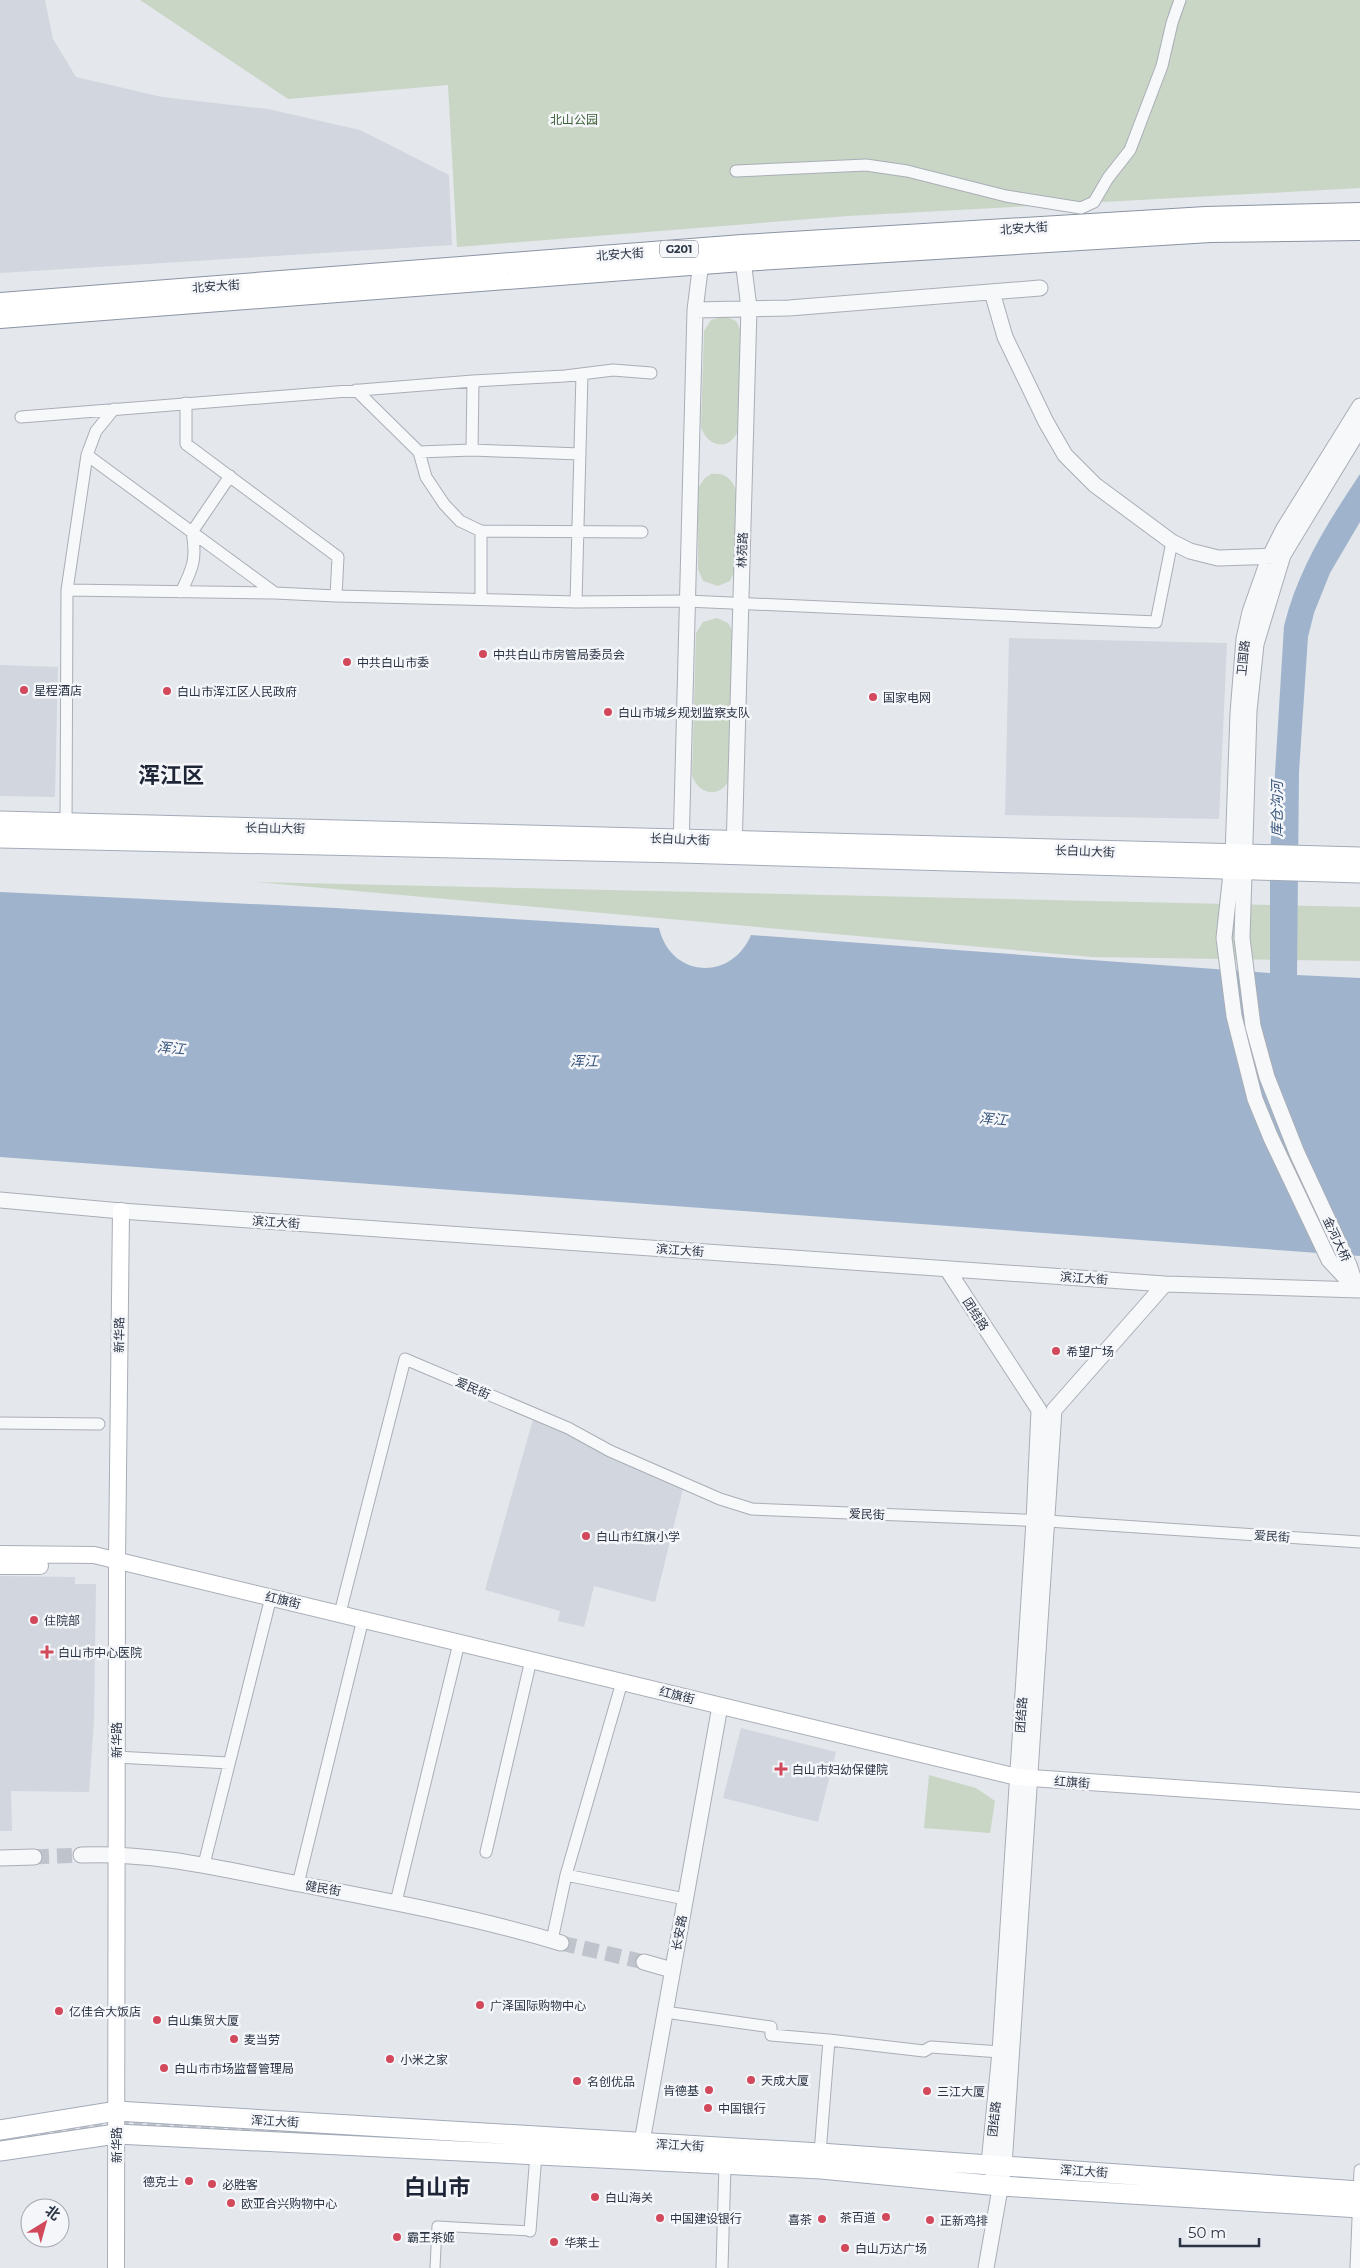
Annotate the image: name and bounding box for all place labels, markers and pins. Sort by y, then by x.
place label: 中共白山市房管局委员会 [493,647,625,662]
marker: 中共白山市房管局委员会 [477,648,489,660]
place label: 中共白山市委 [357,655,429,670]
marker: 中共白山市委 [341,656,353,668]
place label: 星程酒店 [34,683,82,698]
marker: 星程酒店 [18,684,30,696]
place label: 白山市浑江区人民政府 [177,684,297,699]
marker: 白山市浑江区人民政府 [161,685,173,697]
place label: 国家电网 [883,690,931,705]
marker: 国家电网 [867,691,879,703]
place label: 白山市城乡规划监察支队 [618,705,750,720]
marker: 白山市城乡规划监察支队 [602,706,614,718]
place label: 希望广场 [1066,1344,1114,1359]
marker: 希望广场 [1050,1345,1062,1357]
place label: 白山市红旗小学 [596,1529,680,1544]
marker: 白山市红旗小学 [580,1530,592,1542]
place label: 住院部 [44,1613,80,1628]
marker: 住院部 [28,1614,40,1626]
marker: 白山市中心医院 [40,1645,54,1659]
place label: 白山市中心医院 [58,1645,142,1660]
marker: 白山市妇幼保健院 [774,1762,788,1776]
place label: 白山市妇幼保健院 [792,1762,888,1777]
place label: 广泽国际购物中心 [490,1998,586,2013]
marker: 广泽国际购物中心 [474,1999,486,2011]
place label: 亿佳合大饭店 [69,2004,141,2019]
marker: 亿佳合大饭店 [53,2005,65,2017]
place label: 白山集贸大厦 [167,2013,239,2028]
marker: 白山集贸大厦 [151,2014,163,2026]
place label: 麦当劳 [244,2032,280,2047]
marker: 麦当劳 [228,2033,240,2045]
place label: 小米之家 [400,2052,448,2067]
marker: 小米之家 [384,2053,396,2065]
place label: 白山市市场监督管理局 [174,2061,294,2076]
marker: 白山市市场监督管理局 [158,2062,170,2074]
place label: 天成大厦 [761,2073,809,2088]
place label: 名创优品 [587,2074,635,2089]
marker: 天成大厦 [745,2074,757,2086]
marker: 名创优品 [571,2075,583,2087]
place label: 肯德基 [663,2083,699,2098]
marker: 肯德基 [703,2084,715,2096]
place label: 三江大厦 [937,2084,985,2099]
marker: 三江大厦 [921,2085,933,2097]
place label: 中国银行 [718,2101,766,2116]
marker: 中国银行 [702,2102,714,2114]
place label: 德克士 [143,2174,179,2189]
marker: 德克士 [183,2175,195,2187]
place label: 必胜客 [222,2177,258,2192]
marker: 必胜客 [206,2178,218,2190]
place label: 白山海关 [605,2190,653,2205]
marker: 白山海关 [589,2191,601,2203]
place label: 欧亚合兴购物中心 [241,2196,337,2211]
marker: 欧亚合兴购物中心 [225,2197,237,2209]
place label: 茶百道 [840,2210,876,2225]
place label: 中国建设银行 [670,2211,742,2226]
marker: 茶百道 [880,2211,892,2223]
marker: 中国建设银行 [654,2212,666,2224]
place label: 喜茶 [788,2212,812,2227]
marker: 喜茶 [816,2213,828,2225]
place label: 正新鸡排 [940,2213,988,2228]
marker: 正新鸡排 [924,2214,936,2226]
place label: 霸王茶姬 [407,2230,455,2245]
marker: 霸王茶姬 [391,2231,403,2243]
place label: 华莱士 [564,2235,600,2250]
marker: 华莱士 [548,2236,560,2248]
place label: 白山万达广场 [855,2241,927,2256]
marker: 白山万达广场 [839,2242,851,2254]

